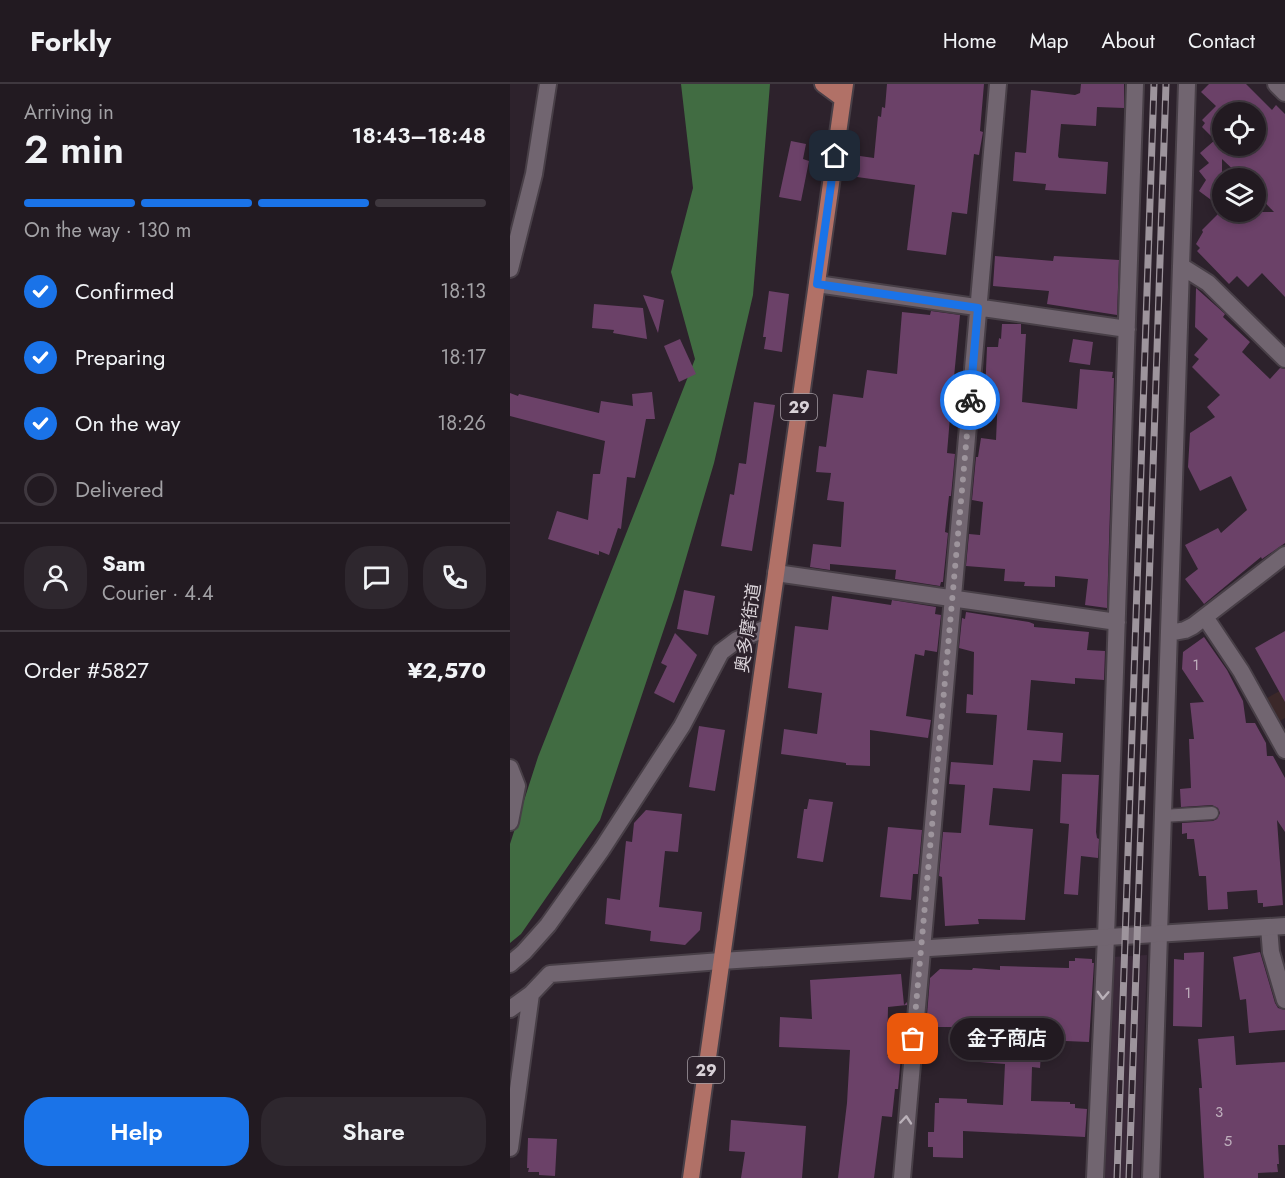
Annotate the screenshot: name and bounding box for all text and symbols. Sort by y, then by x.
text: Forkly [30,21,111,62]
text: Home [943,26,996,56]
text: Map [1029,26,1069,56]
text: About [1102,26,1155,56]
text: Contact [1188,26,1255,56]
text: Arriving in [24,98,114,127]
map controls [1212,102,1266,222]
button: locate [1212,102,1266,156]
text: 18:43–18:48 [352,119,486,151]
text: 2 min [24,121,124,178]
pin [809,130,860,181]
icon: home [818,139,851,172]
button: layers [1212,168,1266,222]
text: On the way · 130 m [24,216,191,245]
icon: check [24,275,57,308]
text: Confirmed [75,275,174,307]
text: 18:13 [440,277,486,306]
icon: check [24,341,57,374]
text: Preparing [75,341,166,373]
text: 18:17 [441,343,486,372]
courier [940,370,1000,430]
icon: bike [954,384,987,417]
road number: 29 [781,394,817,420]
icon: check [24,407,57,440]
text: On the way [75,407,180,439]
text: 18:26 [437,409,486,438]
text: Delivered [75,473,164,505]
button: person [24,546,87,609]
button: chat [345,546,408,609]
button: phone [423,546,486,609]
text: Sam [102,547,146,579]
text: Courier · 4.4 [102,579,214,608]
street label: 奥多摩街道 [729,582,767,674]
text: Order #5827 [24,654,149,686]
text: ¥2,570 [408,654,486,686]
house number: 1 [1193,654,1199,676]
house number: 1 [1185,982,1191,1004]
one-way arrow [1097,991,1109,1000]
pin [887,1013,938,1064]
callout: 金子商店 [949,1018,1063,1060]
icon: bag [896,1022,929,1055]
text: 金子商店 [967,1024,1047,1053]
road number: 29 [688,1057,724,1083]
button: Help [24,1097,249,1166]
button: Share [261,1097,486,1166]
house number: 3 [1215,1101,1223,1123]
one-way arrow [899,1115,912,1124]
house number: 5 [1224,1130,1232,1152]

